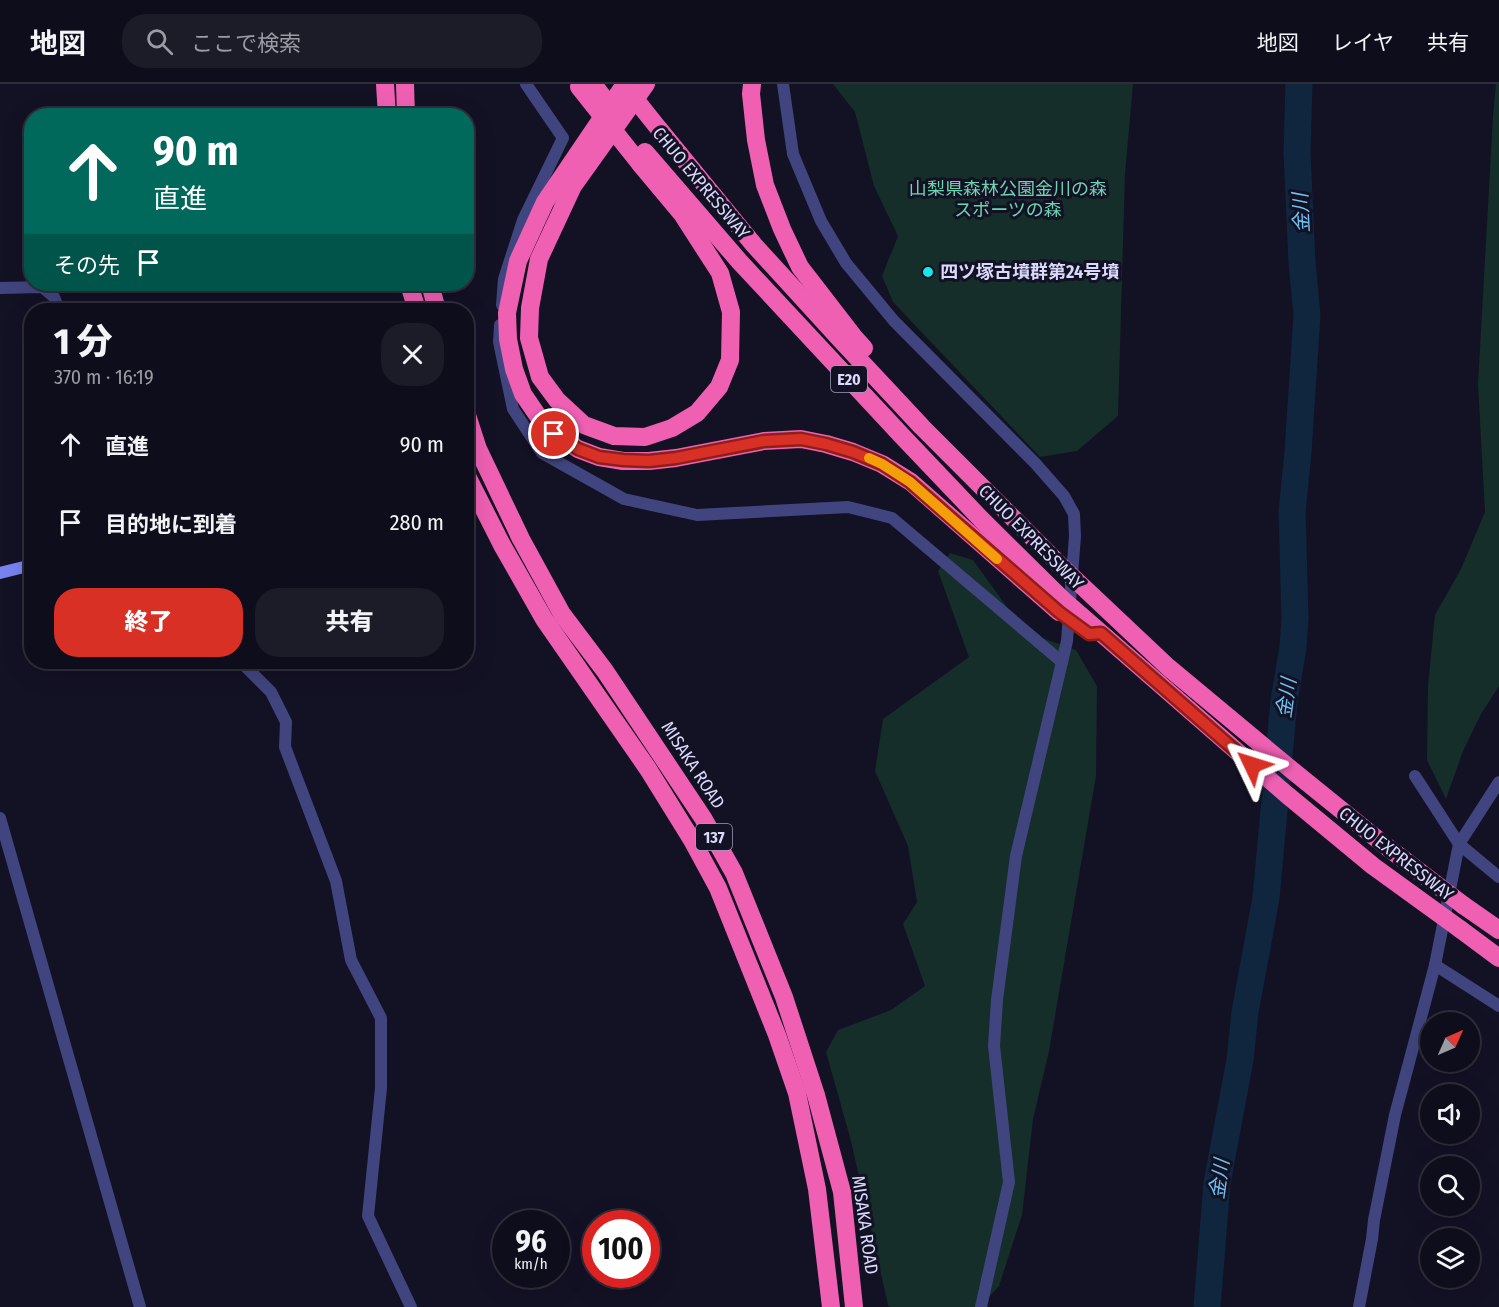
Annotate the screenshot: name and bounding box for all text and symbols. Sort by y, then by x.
search box [122,14,542,68]
icon: search [143,25,176,58]
text: 地図 [30,27,86,60]
text: ここで検索 [191,30,301,57]
text: 地図 [1257,30,1299,56]
text: レイヤ [1332,30,1394,56]
text: 共有 [1427,30,1469,56]
street label: CHUO EXPRESSWAY [648,123,754,243]
text: 90 m [153,126,238,176]
icon: ahead [54,132,132,210]
park label: 山梨県森林公園金川の森 スポーツの森 [909,178,1107,221]
text: 直進 [153,183,207,215]
water label: 金川 [1288,190,1314,234]
icon: arrive [132,246,165,279]
text: その先 [54,252,120,279]
place label: 四ツ塚古墳群第24号墳 [940,261,1119,283]
marker: 四ツ塚古墳群第24号墳 [921,265,935,279]
text: 1 分 [54,320,113,364]
button: close [381,323,444,386]
text: 370 m · 16:19 [54,365,154,389]
road number: E20 [831,366,867,392]
pin [528,408,579,459]
icon: arrive [537,417,570,450]
icon: ahead [54,428,87,461]
text: 90 m [400,431,444,458]
text: 直進 [105,433,149,460]
street label: CHUO EXPRESSWAY [974,480,1088,594]
icon: arrive [54,506,87,539]
text: 280 m [390,509,444,536]
text: 目的地に到着 [105,511,237,538]
button: 終了 [54,588,243,657]
button: 共有 [255,588,444,657]
water label: 金川 [1271,675,1301,719]
street label: MISAKA ROAD [657,717,729,813]
position arrow [1220,733,1284,797]
street label: CHUO EXPRESSWAY [1334,802,1458,906]
road number: 137 [696,824,732,850]
north arrow [1420,1012,1480,1072]
map controls [1420,1012,1480,1288]
button: sound [1420,1084,1480,1144]
water label: 金川 [1204,1156,1234,1200]
button: search [1420,1156,1480,1216]
street label: MISAKA ROAD [847,1174,883,1276]
speed limit sign: 100 [582,1210,660,1288]
text: 96 [515,1224,547,1260]
button: layers [1420,1228,1480,1288]
text: km/h [514,1255,548,1273]

